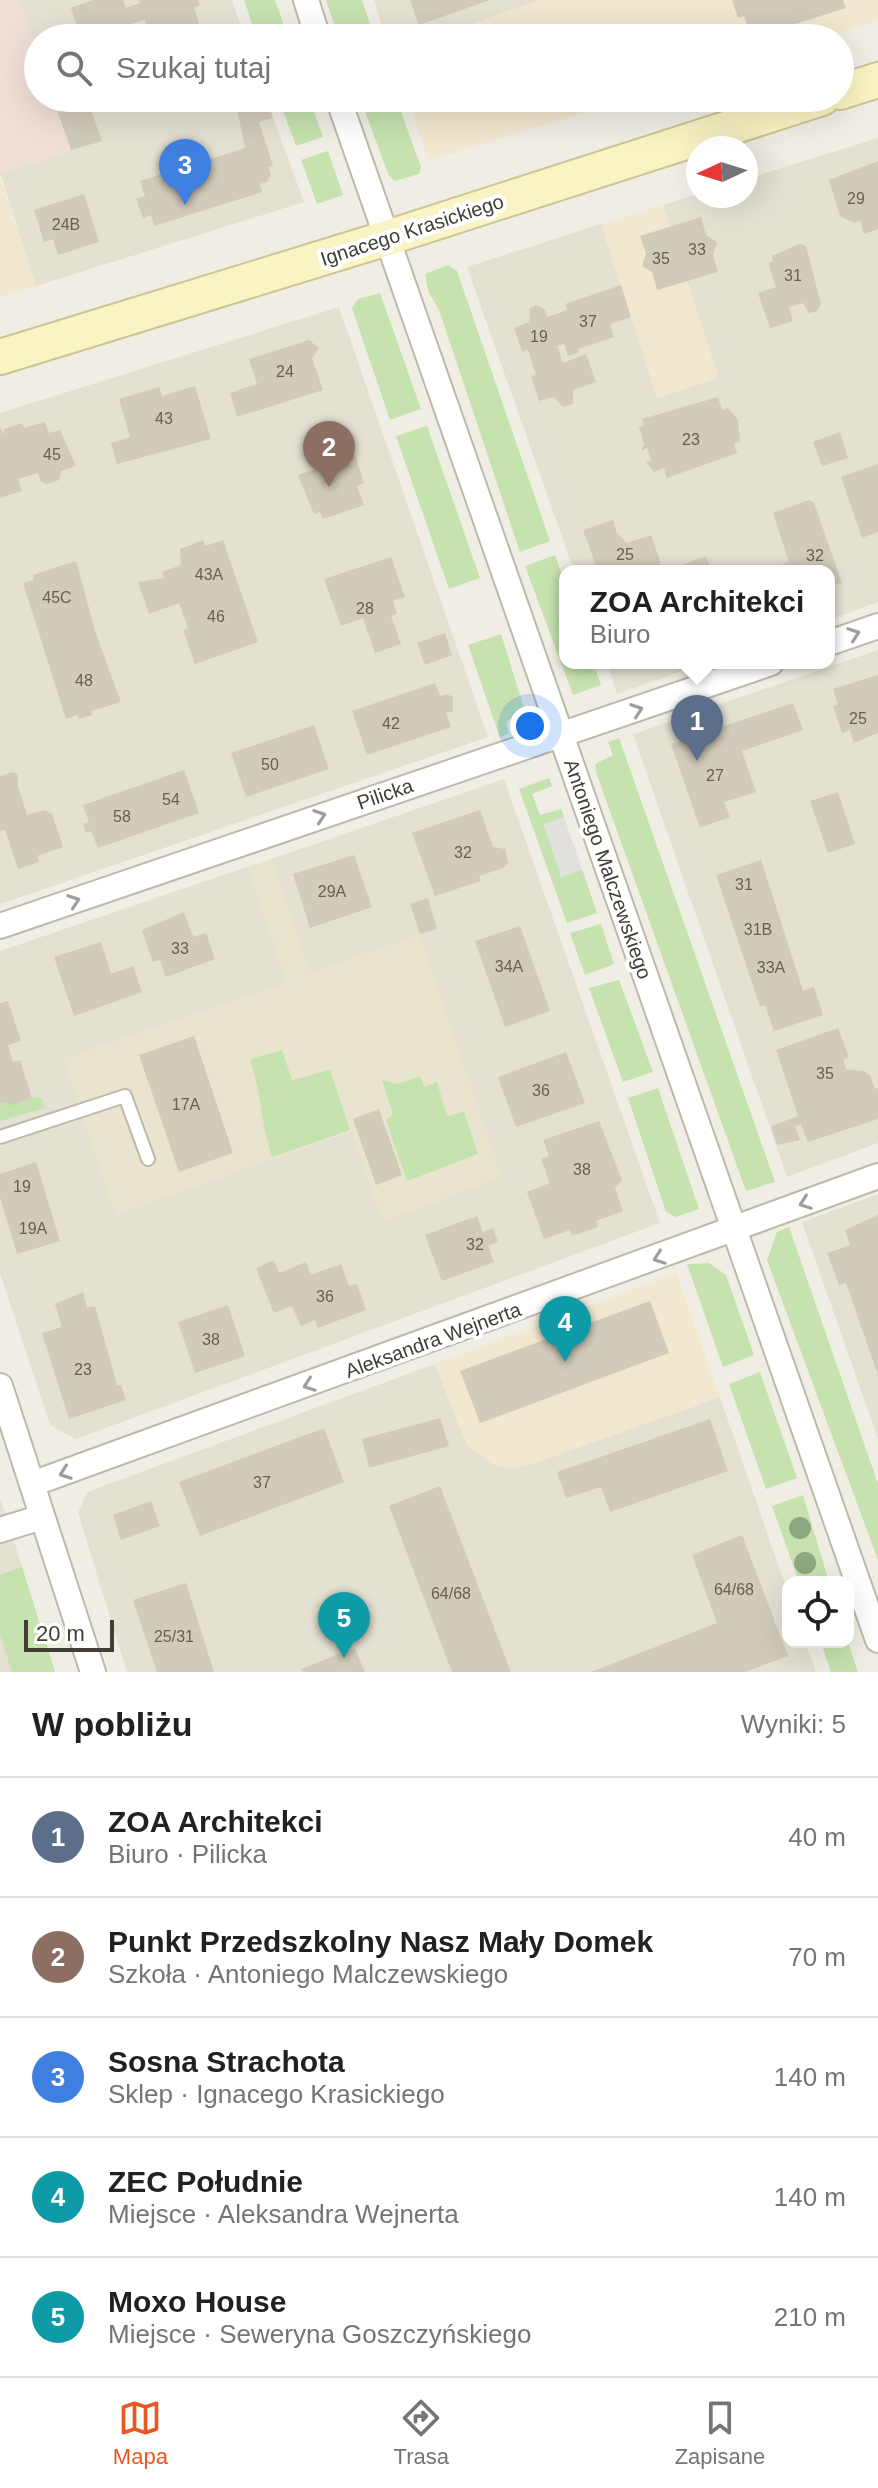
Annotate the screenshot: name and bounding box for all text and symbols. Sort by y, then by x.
search box [24,24,854,112]
icon: search [52,46,96,90]
text: Szukaj tutaj [116,51,271,84]
north arrow [686,136,758,208]
pin: 3 [159,139,211,205]
street label: Ignacego Krasickiego [318,190,506,270]
house number: 29 [847,190,865,207]
house number: 24B [52,216,80,233]
house number: 33 [688,241,706,258]
house number: 35 [652,250,670,267]
house number: 31 [784,267,802,284]
house number: 37 [579,313,597,330]
house number: 19 [530,328,548,345]
house number: 24 [276,363,294,380]
house number: 43 [155,410,173,427]
pin: 2 [303,421,355,487]
house number: 23 [682,431,700,448]
house number: 45 [43,446,61,463]
house number: 25 [616,546,634,563]
house number: 32 [806,547,824,564]
popup [559,565,835,669]
house number: 43A [195,566,224,583]
text: ZOA Architekci [590,585,804,618]
house number: 45C [42,589,72,606]
house number: 28 [356,600,374,617]
house number: 46 [207,608,225,625]
text: Biuro [590,619,650,649]
one-way arrow [846,628,860,644]
house number: 48 [75,672,93,689]
pin: 1 [671,695,723,761]
one-way arrow [629,704,643,720]
your location [510,706,550,746]
house number: 25 [849,710,867,727]
house number: 42 [382,715,400,732]
house number: 50 [261,756,279,773]
street label: Antoniego Malczewskiego [560,756,656,982]
house number: 27 [706,767,724,784]
street label: Pilicka [354,774,417,814]
house number: 54 [162,791,180,808]
house number: 58 [113,808,131,825]
one-way arrow [312,810,326,826]
house number: 32 [454,844,472,861]
house number: 31 [735,876,753,893]
house number: 29A [318,883,347,900]
one-way arrow [66,894,80,910]
house number: 31B [744,921,772,938]
house number: 33 [171,940,189,957]
house number: 34A [495,958,524,975]
house number: 33A [757,959,786,976]
house number: 35 [816,1065,834,1082]
house number: 36 [532,1082,550,1099]
house number: 17A [172,1096,201,1113]
house number: 38 [573,1161,591,1178]
house number: 19 [13,1178,31,1195]
one-way arrow [799,1193,813,1210]
house number: 19A [19,1220,48,1237]
house number: 32 [466,1236,484,1253]
one-way arrow [653,1249,667,1265]
house number: 36 [316,1288,334,1305]
pin: 4 [539,1296,591,1362]
street label: Aleksandra Wejnerta [342,1298,525,1382]
house number: 38 [202,1331,220,1348]
house number: 23 [74,1361,92,1378]
one-way arrow [303,1375,317,1392]
one-way arrow [59,1464,73,1480]
house number: 37 [253,1474,271,1491]
map controls [782,1576,854,1648]
button: locate [782,1576,854,1648]
house number: 64/68 [714,1581,754,1598]
house number: 64/68 [431,1585,471,1602]
pin: 5 [318,1592,370,1658]
scale bar [24,1616,114,1652]
text: 20 m [36,1621,85,1646]
house number: 25/31 [154,1628,194,1645]
text: W pobliżu [32,1705,193,1743]
text: Wyniki: 5 [741,1709,846,1739]
text: ZOA Architekci [108,1805,323,1838]
text: 1 [51,1822,65,1852]
text: 40 m [788,1822,846,1852]
text: Biuro · Pilicka [108,1839,267,1869]
text: Punkt Przedszkolny Nasz Mały Domek [108,1925,653,1958]
text: 2 [51,1942,65,1972]
text: 70 m [788,1942,846,1972]
text: Szkoła · Antoniego Malczewskiego [108,1959,508,1989]
text: Sosna Strachota [108,2045,345,2078]
text: 3 [51,2062,65,2092]
text: 140 m [774,2062,846,2092]
text: Sklep · Ignacego Krasickiego [108,2079,445,2109]
text: ZEC Południe [108,2165,303,2198]
text: 4 [51,2182,65,2212]
text: 140 m [774,2182,846,2212]
text: Miejsce · Aleksandra Wejnerta [108,2199,459,2229]
text: Moxo House [108,2285,286,2318]
text: 5 [51,2302,65,2332]
text: 210 m [774,2302,846,2332]
text: Miejsce · Seweryna Goszczyńskiego [108,2319,531,2349]
tab: Mapa [113,2396,168,2470]
tab: Trasa [394,2396,449,2470]
tab: Zapisane [675,2396,765,2470]

